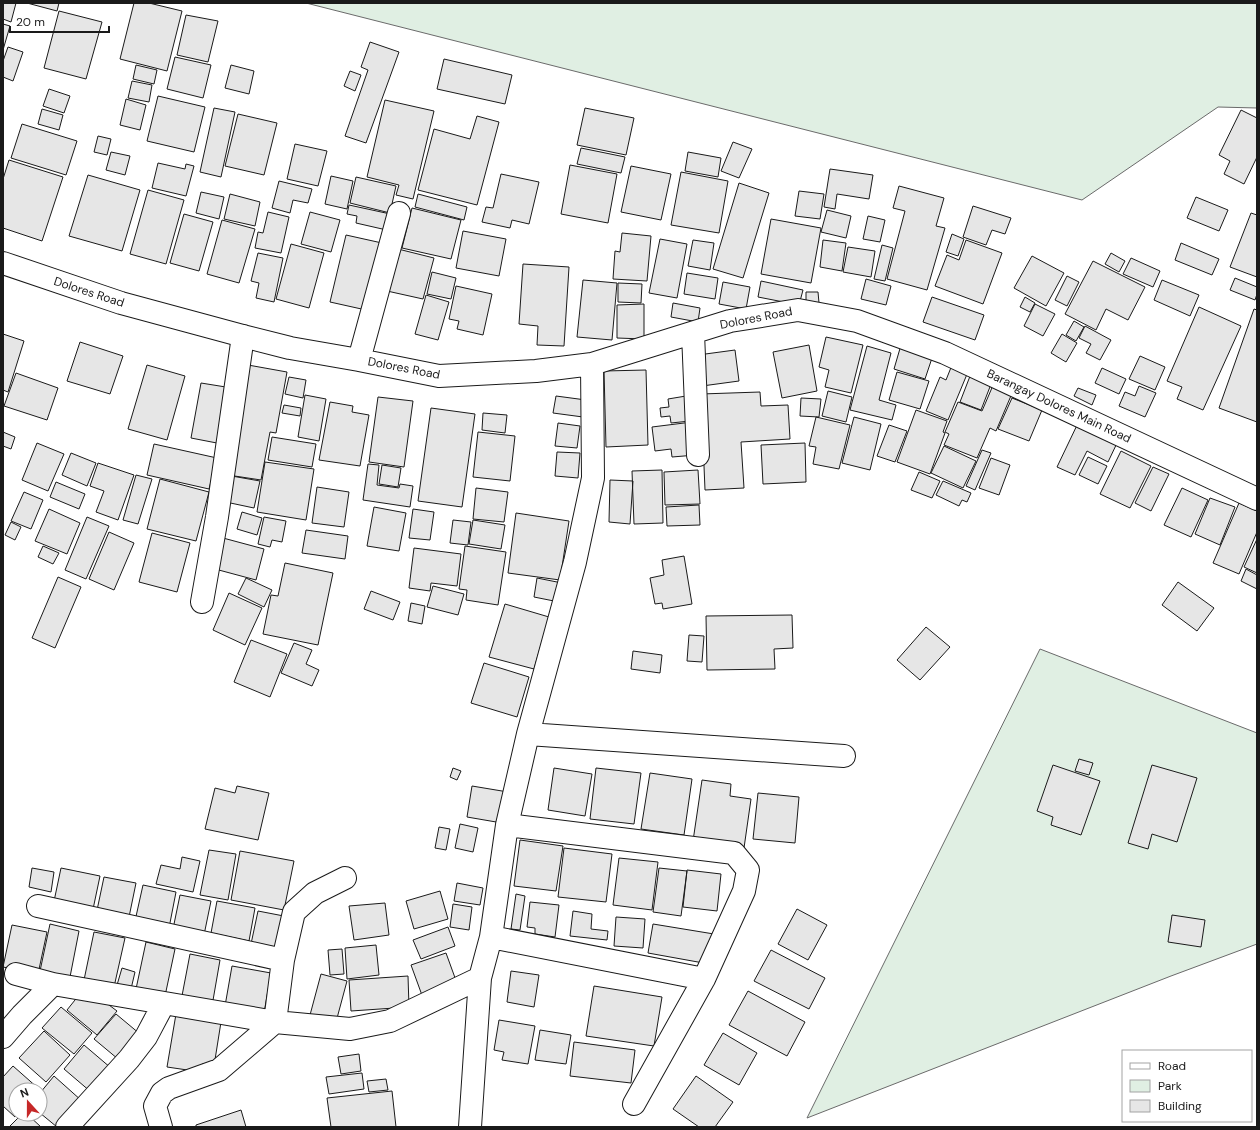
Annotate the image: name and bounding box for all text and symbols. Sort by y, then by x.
scale bar [10,8,109,34]
text: 20 m [16,14,45,30]
street label: Dolores Road [52,273,126,311]
street label: Dolores Road [718,303,794,333]
street label: Dolores Road [366,353,442,383]
street label: Barangay Dolores Main Road [984,365,1134,447]
legend [1122,1050,1252,1122]
text: Road [1158,1058,1186,1074]
text: Park [1158,1078,1182,1094]
north arrow [8,1082,48,1122]
text: N [18,1085,31,1101]
text: Building [1158,1098,1202,1114]

